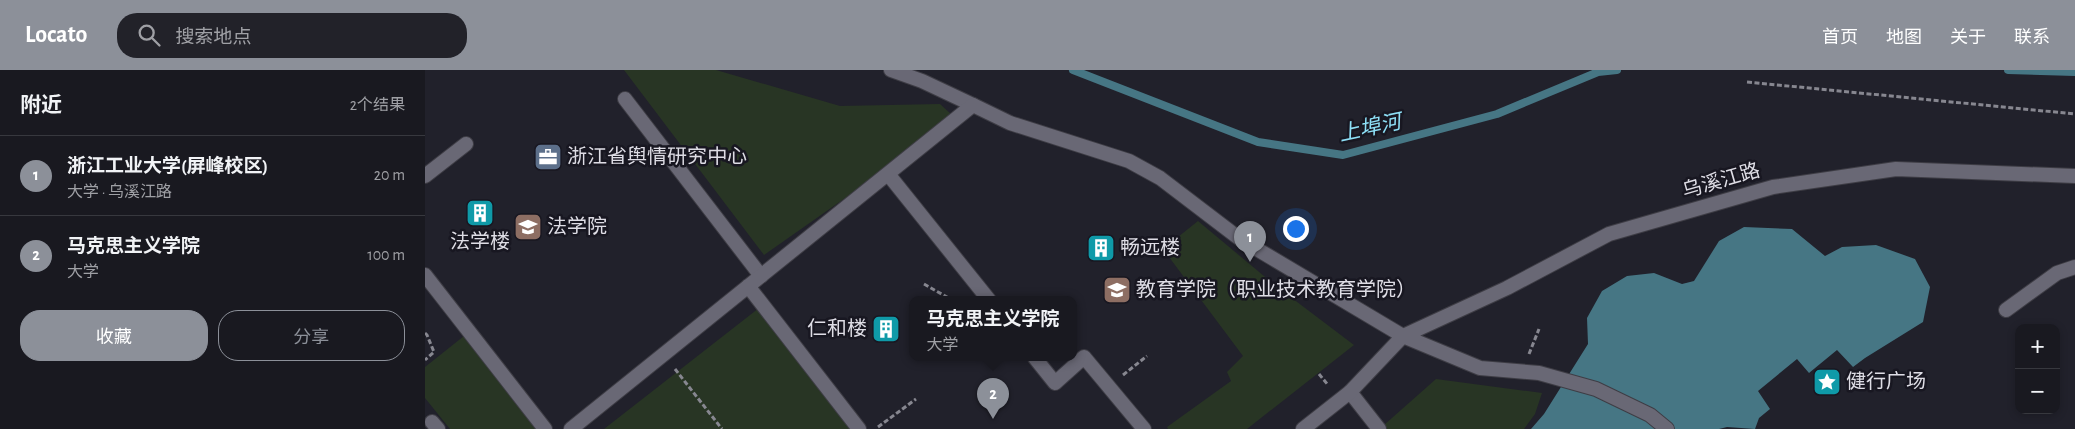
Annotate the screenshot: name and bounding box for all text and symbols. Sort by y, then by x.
search box [117,13,467,58]
icon: search [135,21,163,49]
text: Locato [25,23,87,47]
text: 搜索地点 [175,28,251,47]
text: 首页 [1822,29,1858,47]
text: 地图 [1886,29,1922,47]
text: 关于 [1950,29,1986,47]
text: 联系 [2014,29,2050,47]
text: 附近 [20,95,62,116]
text: 2个结果 [350,97,405,113]
water label: 上埠河 [1337,109,1407,145]
office icon: 浙江省舆情研究中心 [533,142,563,172]
place label: 浙江省舆情研究中心 [567,146,747,167]
text: 浙江工业大学(屏峰校区) [67,157,268,176]
street label: 乌溪江路 [1679,158,1762,202]
text: 1 [33,167,39,183]
text: 20 m [374,167,405,183]
text: 大学 · 乌溪江路 [67,184,172,200]
building icon: 法学楼 [465,198,495,228]
school or university icon: 法学院 [513,212,543,242]
place label: 法学院 [547,216,607,237]
your location [1283,216,1309,242]
pin: 1 [1234,221,1266,262]
place label: 法学楼 [450,231,510,252]
building icon: 畅远楼 [1086,233,1116,263]
text: 马克思主义学院 [67,237,200,256]
place label: 畅远楼 [1120,237,1180,258]
text: 2 [32,247,40,263]
text: 100 m [367,247,405,263]
text: 大学 [67,264,99,280]
school or university icon: 教育学院（职业技术教育学院） [1102,275,1132,305]
place label: 教育学院（职业技术教育学院） [1136,278,1416,300]
popup [909,296,1077,361]
button: 收藏 [20,310,208,361]
button: 分享 [218,310,405,361]
text: 马克思主义学院 [926,310,1060,329]
building icon: 仁和楼 [871,314,901,344]
place label: 仁和楼 [807,318,867,339]
map controls [2015,324,2060,414]
button: + [2015,324,2060,369]
text: 大学 [926,337,959,353]
place icon: 健行广场 [1812,367,1842,397]
button: − [2015,369,2060,414]
place label: 健行广场 [1846,371,1926,392]
pin: 2 [977,378,1009,419]

